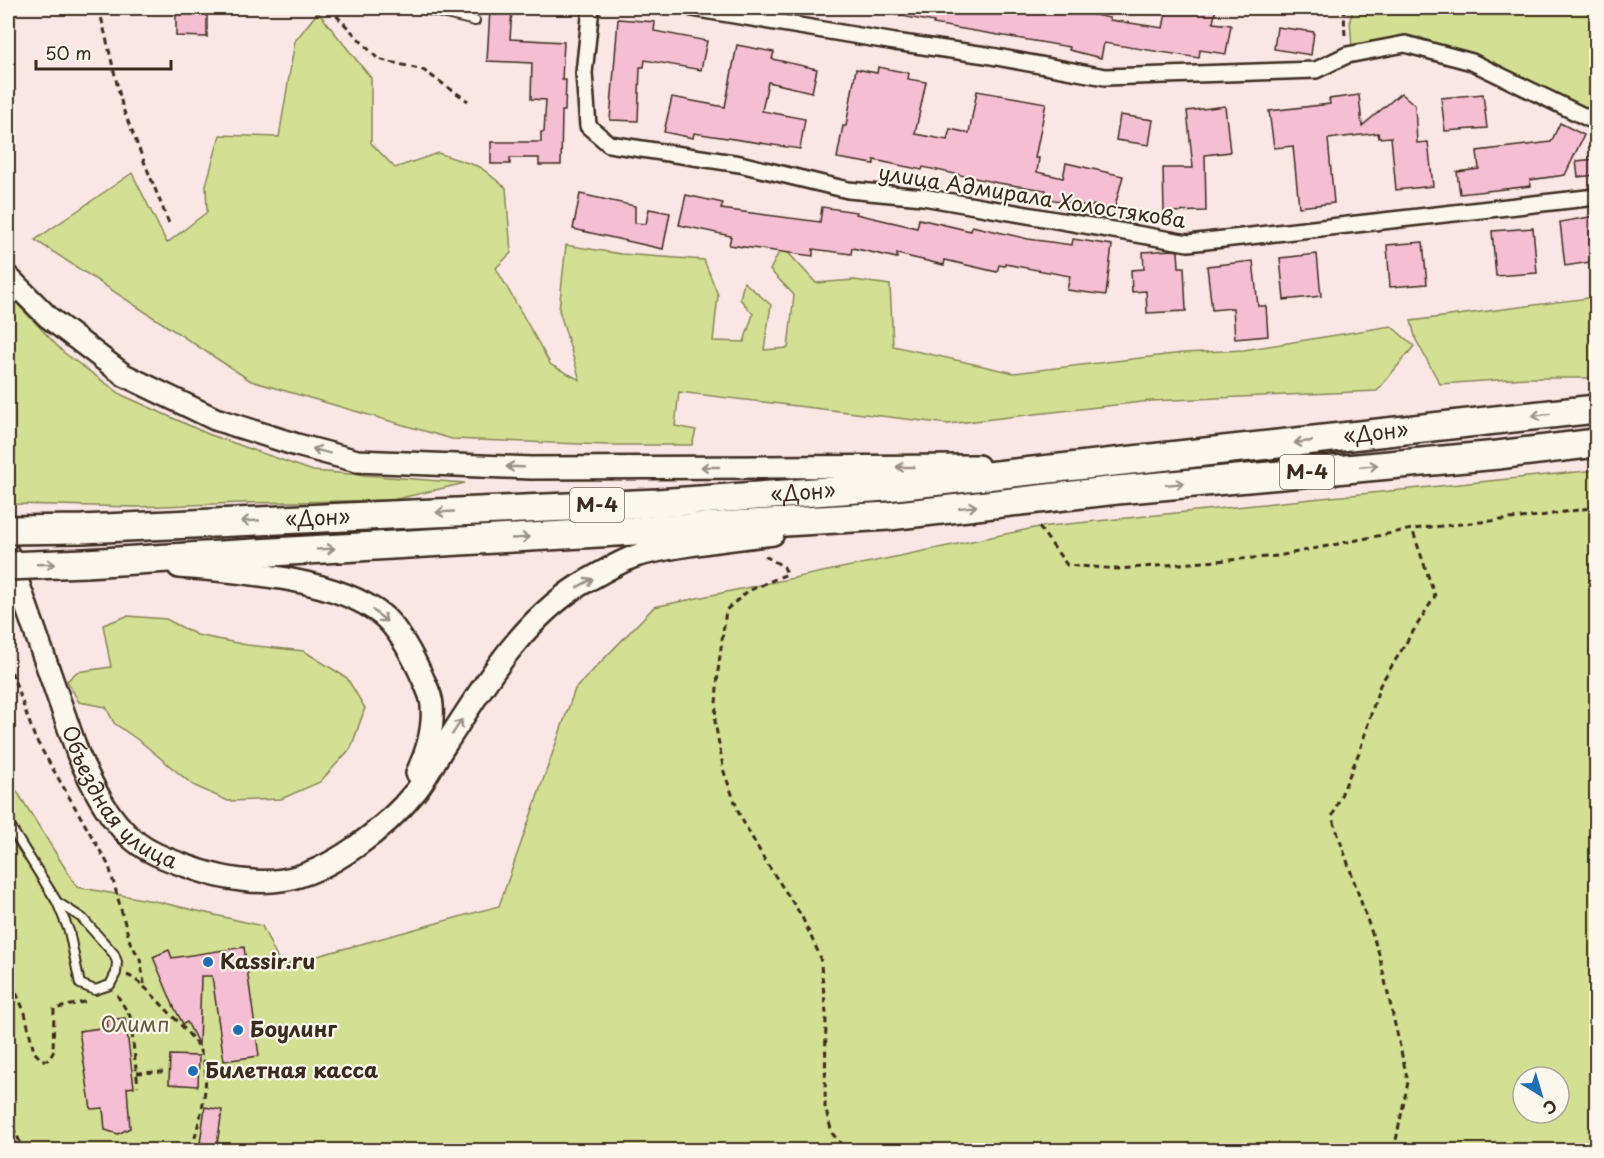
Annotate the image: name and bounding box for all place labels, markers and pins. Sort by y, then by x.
place label: Kassir.ru [220,944,315,976]
marker: Kassir.ru [201,955,215,969]
place label: Боулинг [250,1012,337,1044]
marker: Боулинг [231,1023,245,1037]
place label: Билетная касса [205,1053,378,1085]
marker: Билетная касса [186,1064,200,1078]

